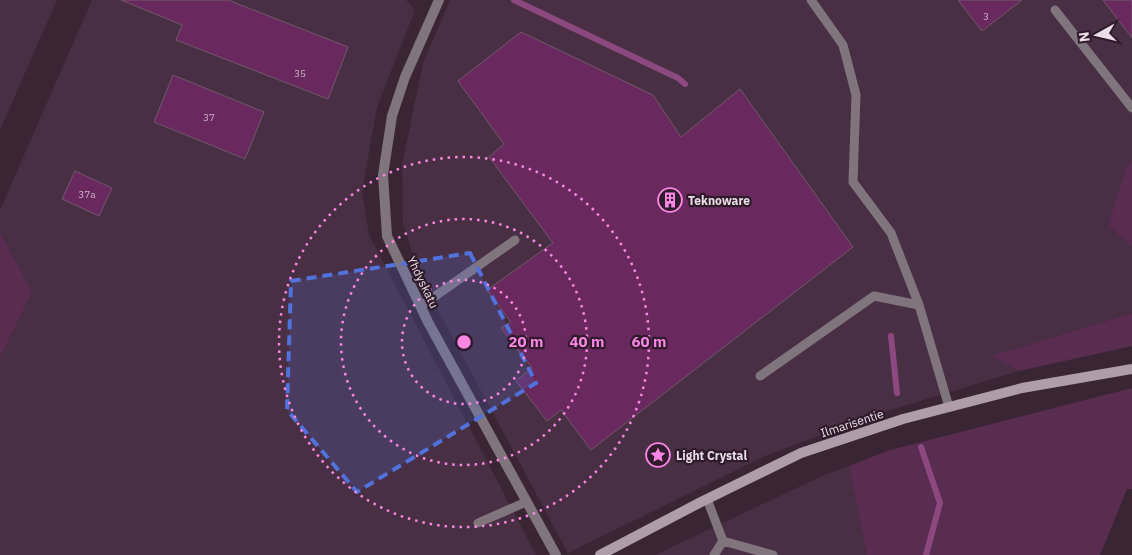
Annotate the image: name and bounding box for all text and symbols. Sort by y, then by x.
house number: 3 [983,10,989,23]
north arrow [1072,10,1122,60]
text: N [1075,31,1094,43]
house number: 35 [294,67,306,80]
house number: 37 [203,111,215,124]
building icon: Teknoware [657,187,683,213]
house number: 37a [78,188,96,201]
place label: Teknoware [688,193,750,208]
street label: Yhdyskatu [404,253,442,311]
text: 20 m [509,332,543,351]
text: 40 m [570,332,604,351]
text: 60 m [632,332,666,351]
centre of rings [455,333,473,351]
street label: Ilmarisentie [819,406,886,440]
place icon: Light Crystal [645,442,671,468]
place label: Light Crystal [676,448,747,463]

